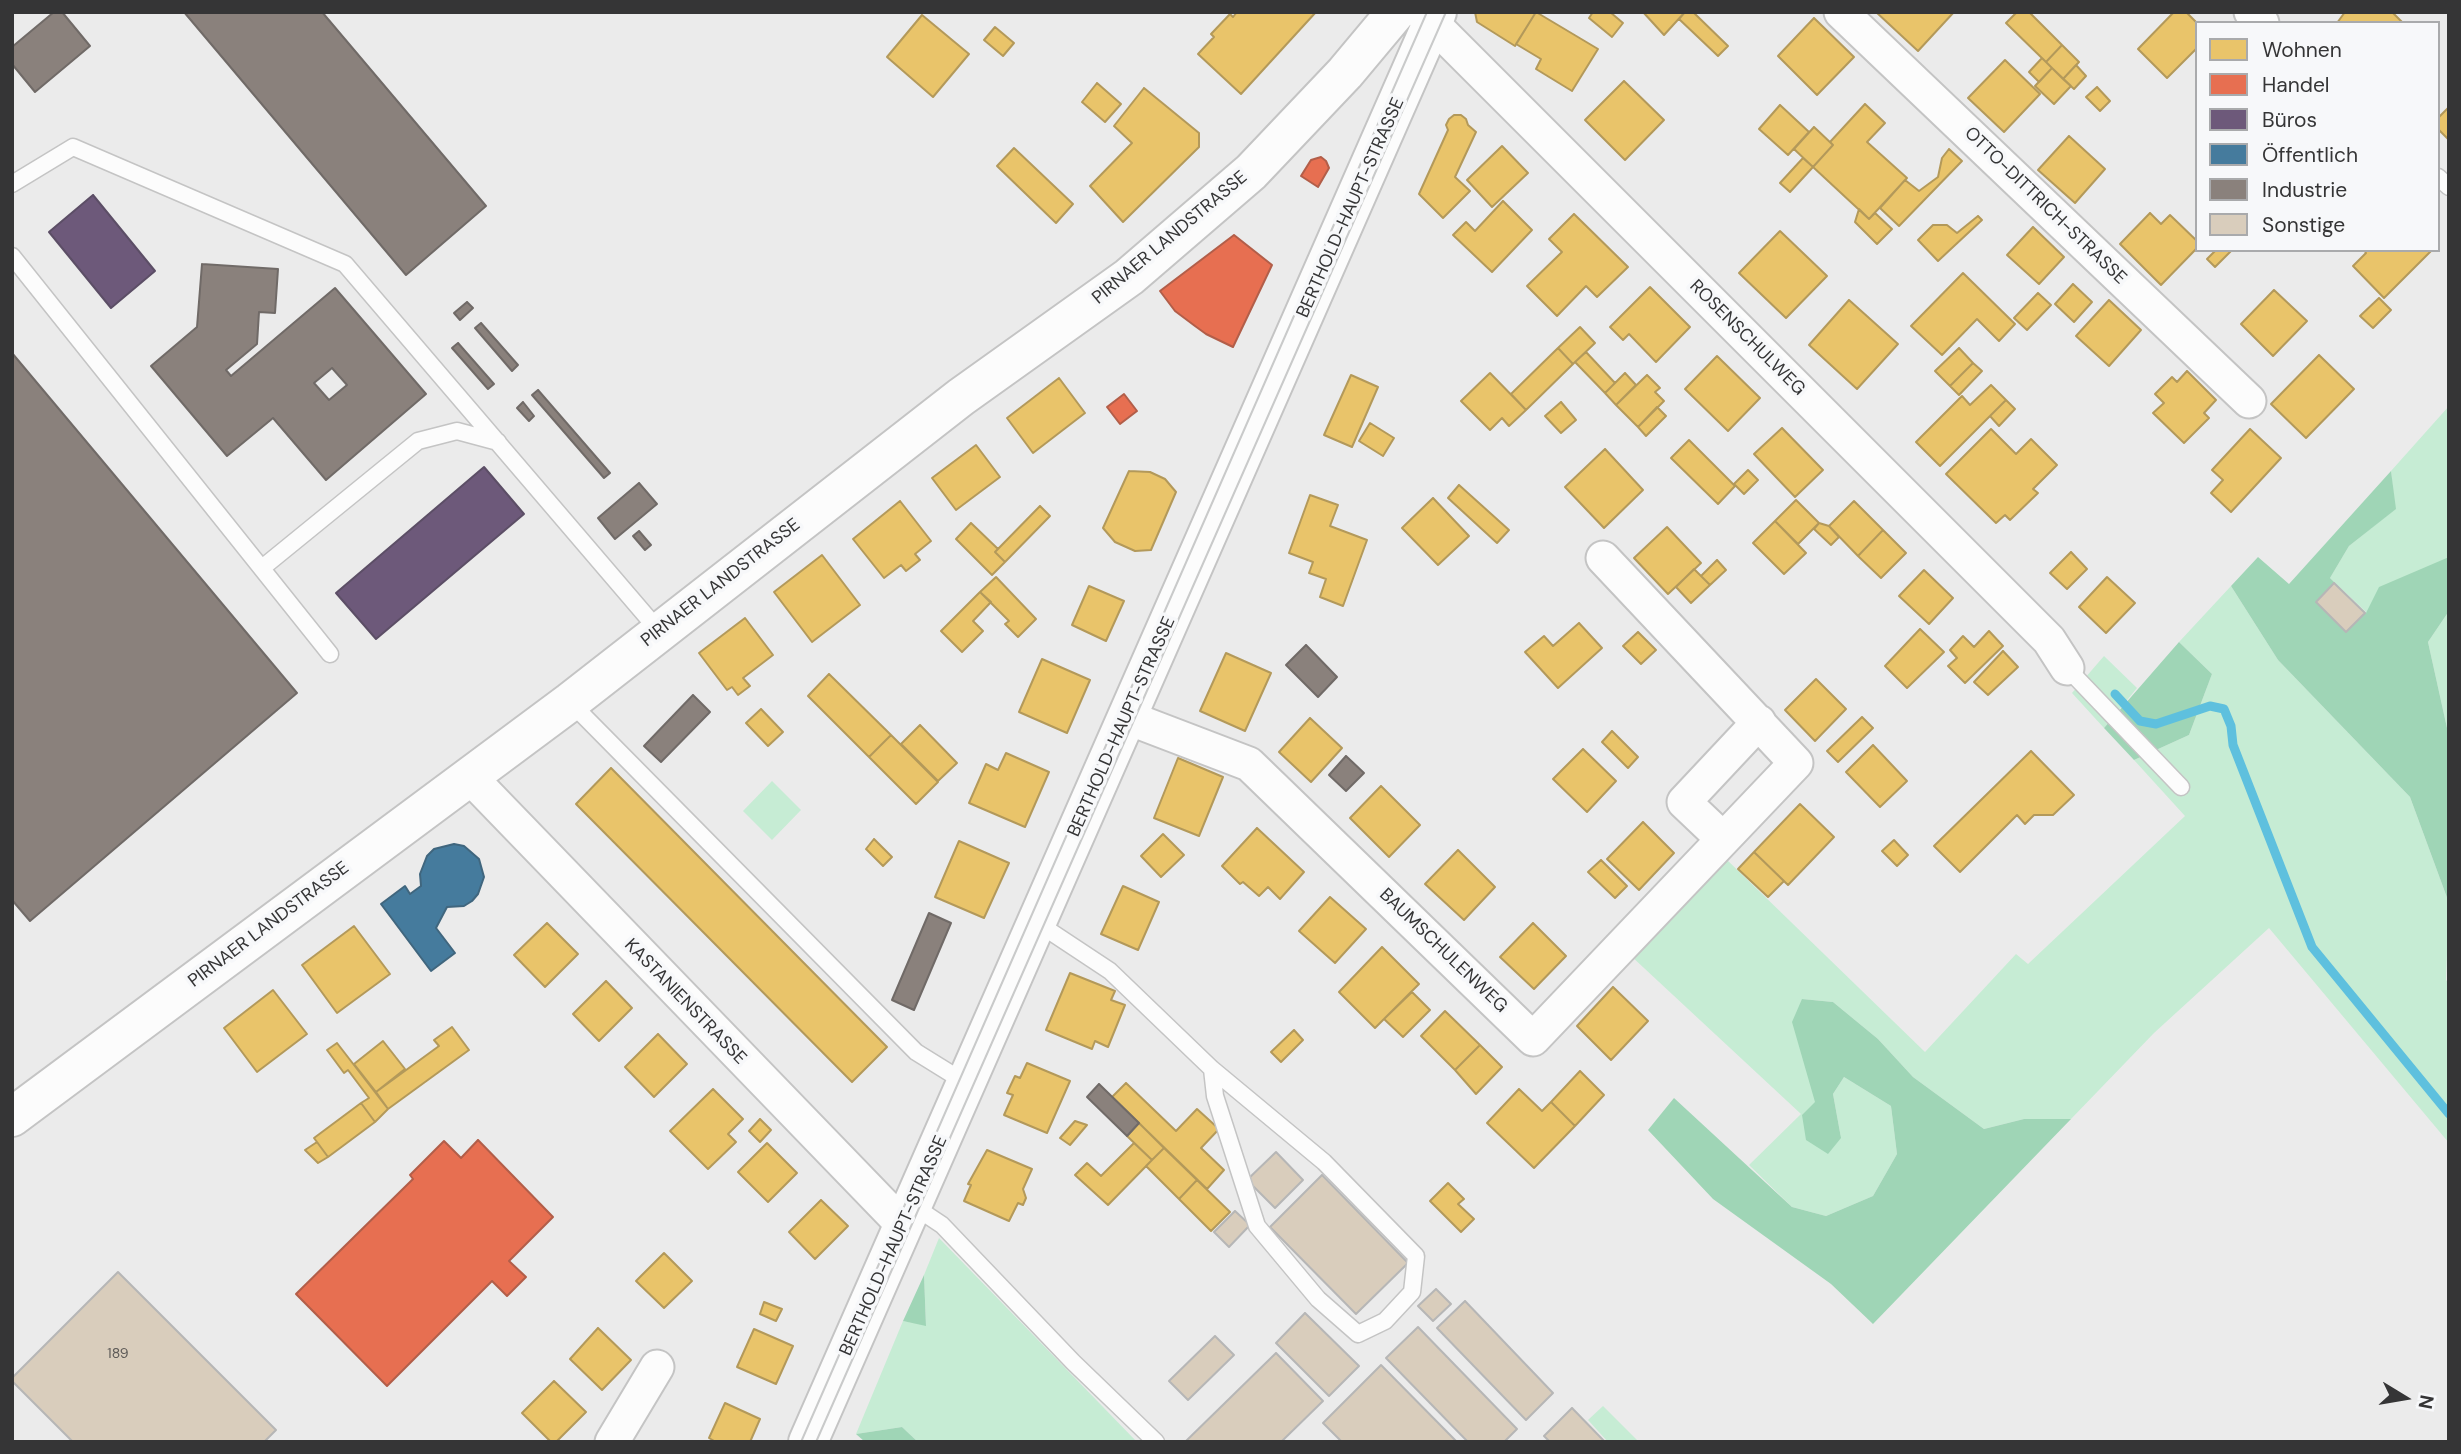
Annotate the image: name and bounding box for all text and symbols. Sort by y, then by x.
legend [2195,21,2440,252]
text: Wohnen [2262,36,2342,64]
text: Handel [2262,71,2330,99]
street label: BERTHOLD-HAUPT-STRASSE [1293,95,1409,321]
text: Büros [2262,106,2317,134]
street label: OTTO-DITTRICH-STRASSE [1959,123,2131,289]
text: Öffentlich [2262,141,2358,169]
street label: PIRNAER LANDSTRASSE [1088,167,1252,309]
text: Industrie [2262,176,2347,204]
text: Sonstige [2262,211,2345,239]
street label: ROSENSCHULWEG [1685,276,1809,400]
street label: PIRNAER LANDSTRASSE [637,514,805,652]
street label: BERTHOLD-HAUPT-STRASSE [1064,614,1180,840]
street label: PIRNAER LANDSTRASSE [184,858,354,992]
street label: BAUMSCHULENWEG [1374,884,1512,1018]
street label: KASTANIENSTRASSE [619,935,751,1069]
street label: BERTHOLD-HAUPT-STRASSE [836,1133,952,1359]
house number: 189 [107,1346,129,1362]
north arrow [2370,1363,2440,1433]
text: N [2413,1393,2440,1411]

